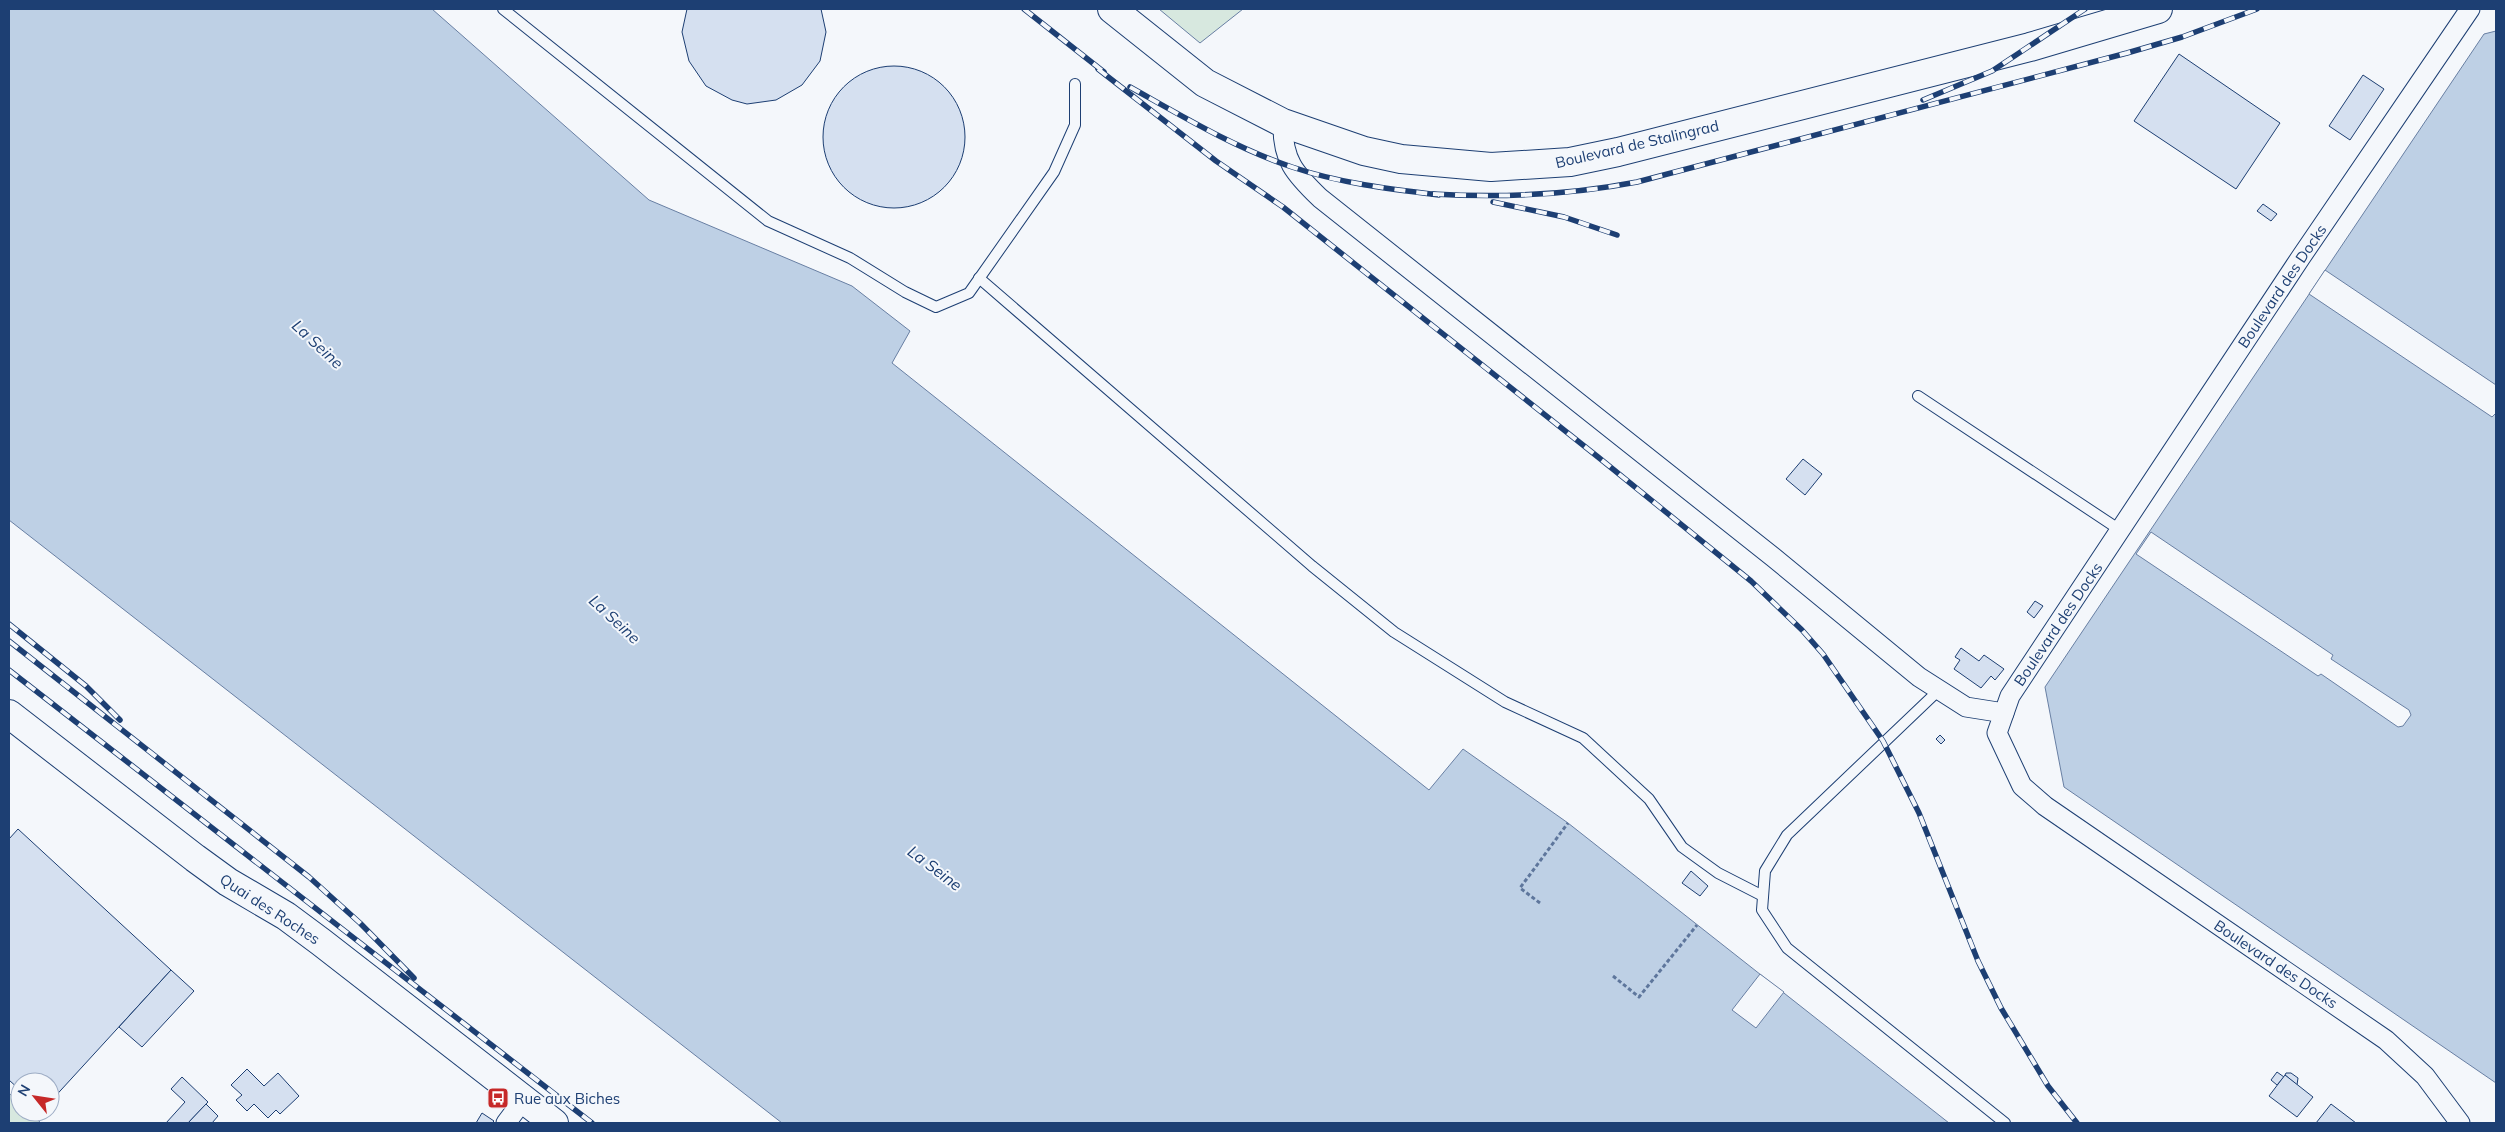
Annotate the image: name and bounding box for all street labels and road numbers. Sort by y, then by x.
street label: Boulevard de Stalingrad [1553,116,1721,172]
street label: Boulevard des Docks [2234,221,2330,351]
street label: Boulevard des Docks [2010,559,2106,689]
street label: Quai des Roches [216,869,324,949]
street label: Boulevard des Docks [2211,916,2341,1012]

